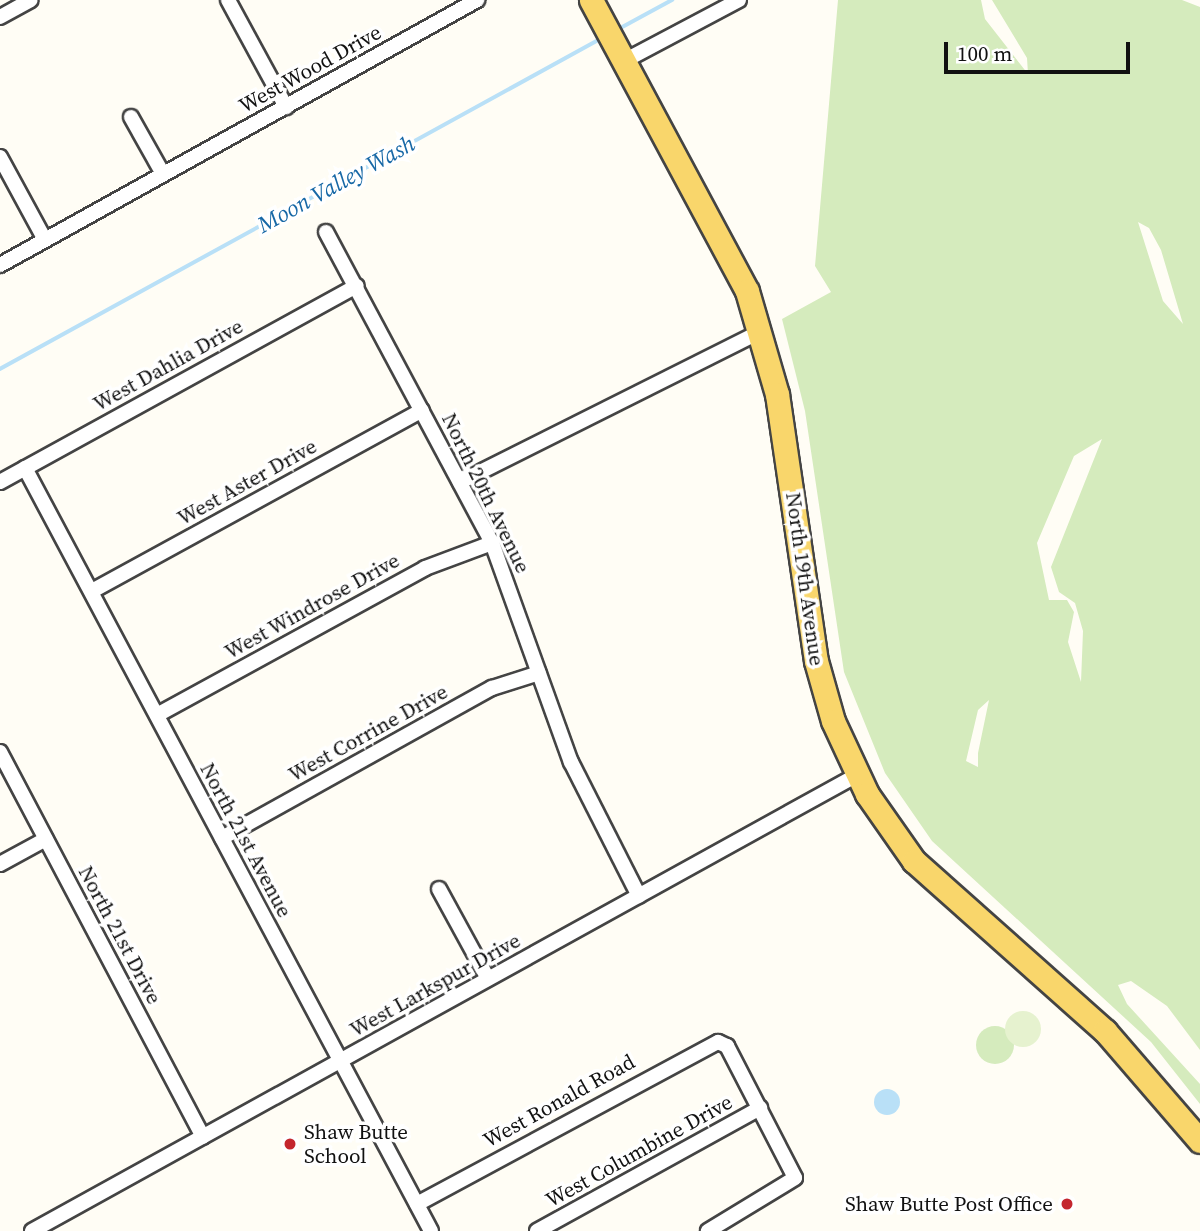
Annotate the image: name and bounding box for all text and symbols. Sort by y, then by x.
street label: West Wood Drive [234,19,386,119]
scale bar [948,28,1134,72]
text: 100 m [957,39,1012,68]
water label: Moon Valley Wash [252,129,420,239]
street label: West Dahlia Drive [89,313,247,417]
street label: North 20th Avenue [436,409,536,577]
street label: West Aster Drive [173,433,321,531]
street label: North 19th Avenue [780,491,830,667]
street label: West Windrose Drive [220,547,404,665]
street label: West Corrine Drive [284,679,452,787]
street label: North 21st Avenue [195,759,297,921]
street label: North 21st Drive [73,862,167,1008]
street label: West Larkspur Drive [345,928,525,1042]
street label: West Ronald Road [479,1049,639,1153]
street label: West Columbine Drive [541,1089,737,1213]
place label: Shaw Butte School [304,1119,408,1169]
marker: Shaw Butte School [282,1136,298,1152]
place label: Shaw Butte Post Office [845,1191,1053,1217]
marker: Shaw Butte Post Office [1059,1196,1075,1212]

